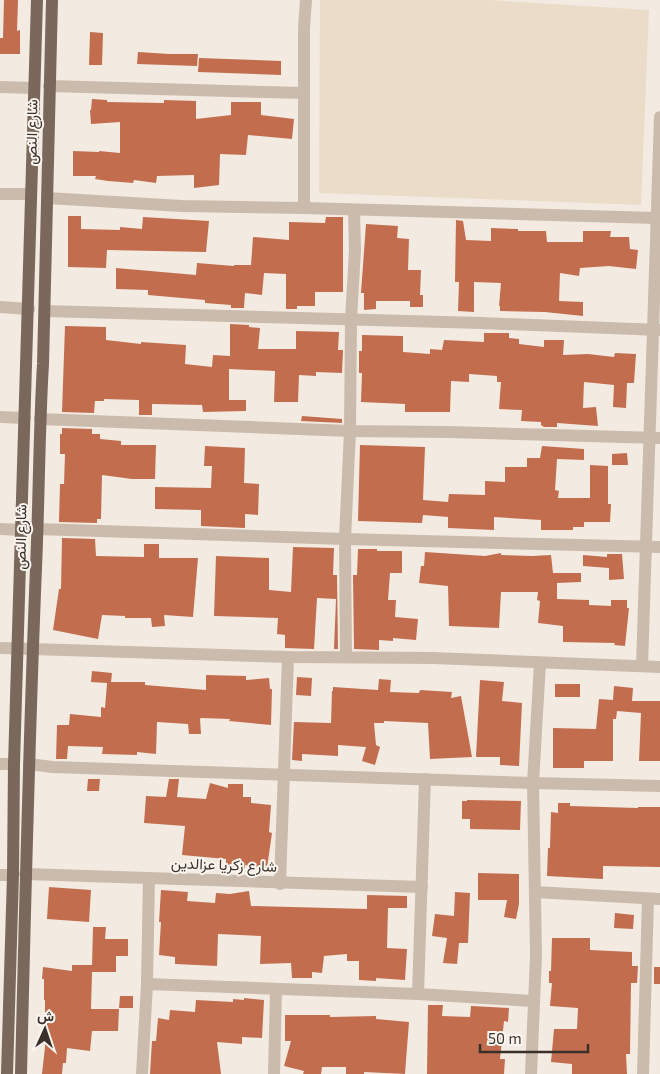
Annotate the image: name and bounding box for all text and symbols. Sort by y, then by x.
street label: شارع النص [21,99,44,165]
street label: شارع النص [10,504,33,570]
street label: شارع زكريا عزالدين [171,853,277,878]
north arrow [20,1004,70,1054]
text: ش [37,1007,55,1025]
scale bar [480,1022,588,1054]
text: 50 m [488,1029,522,1047]

